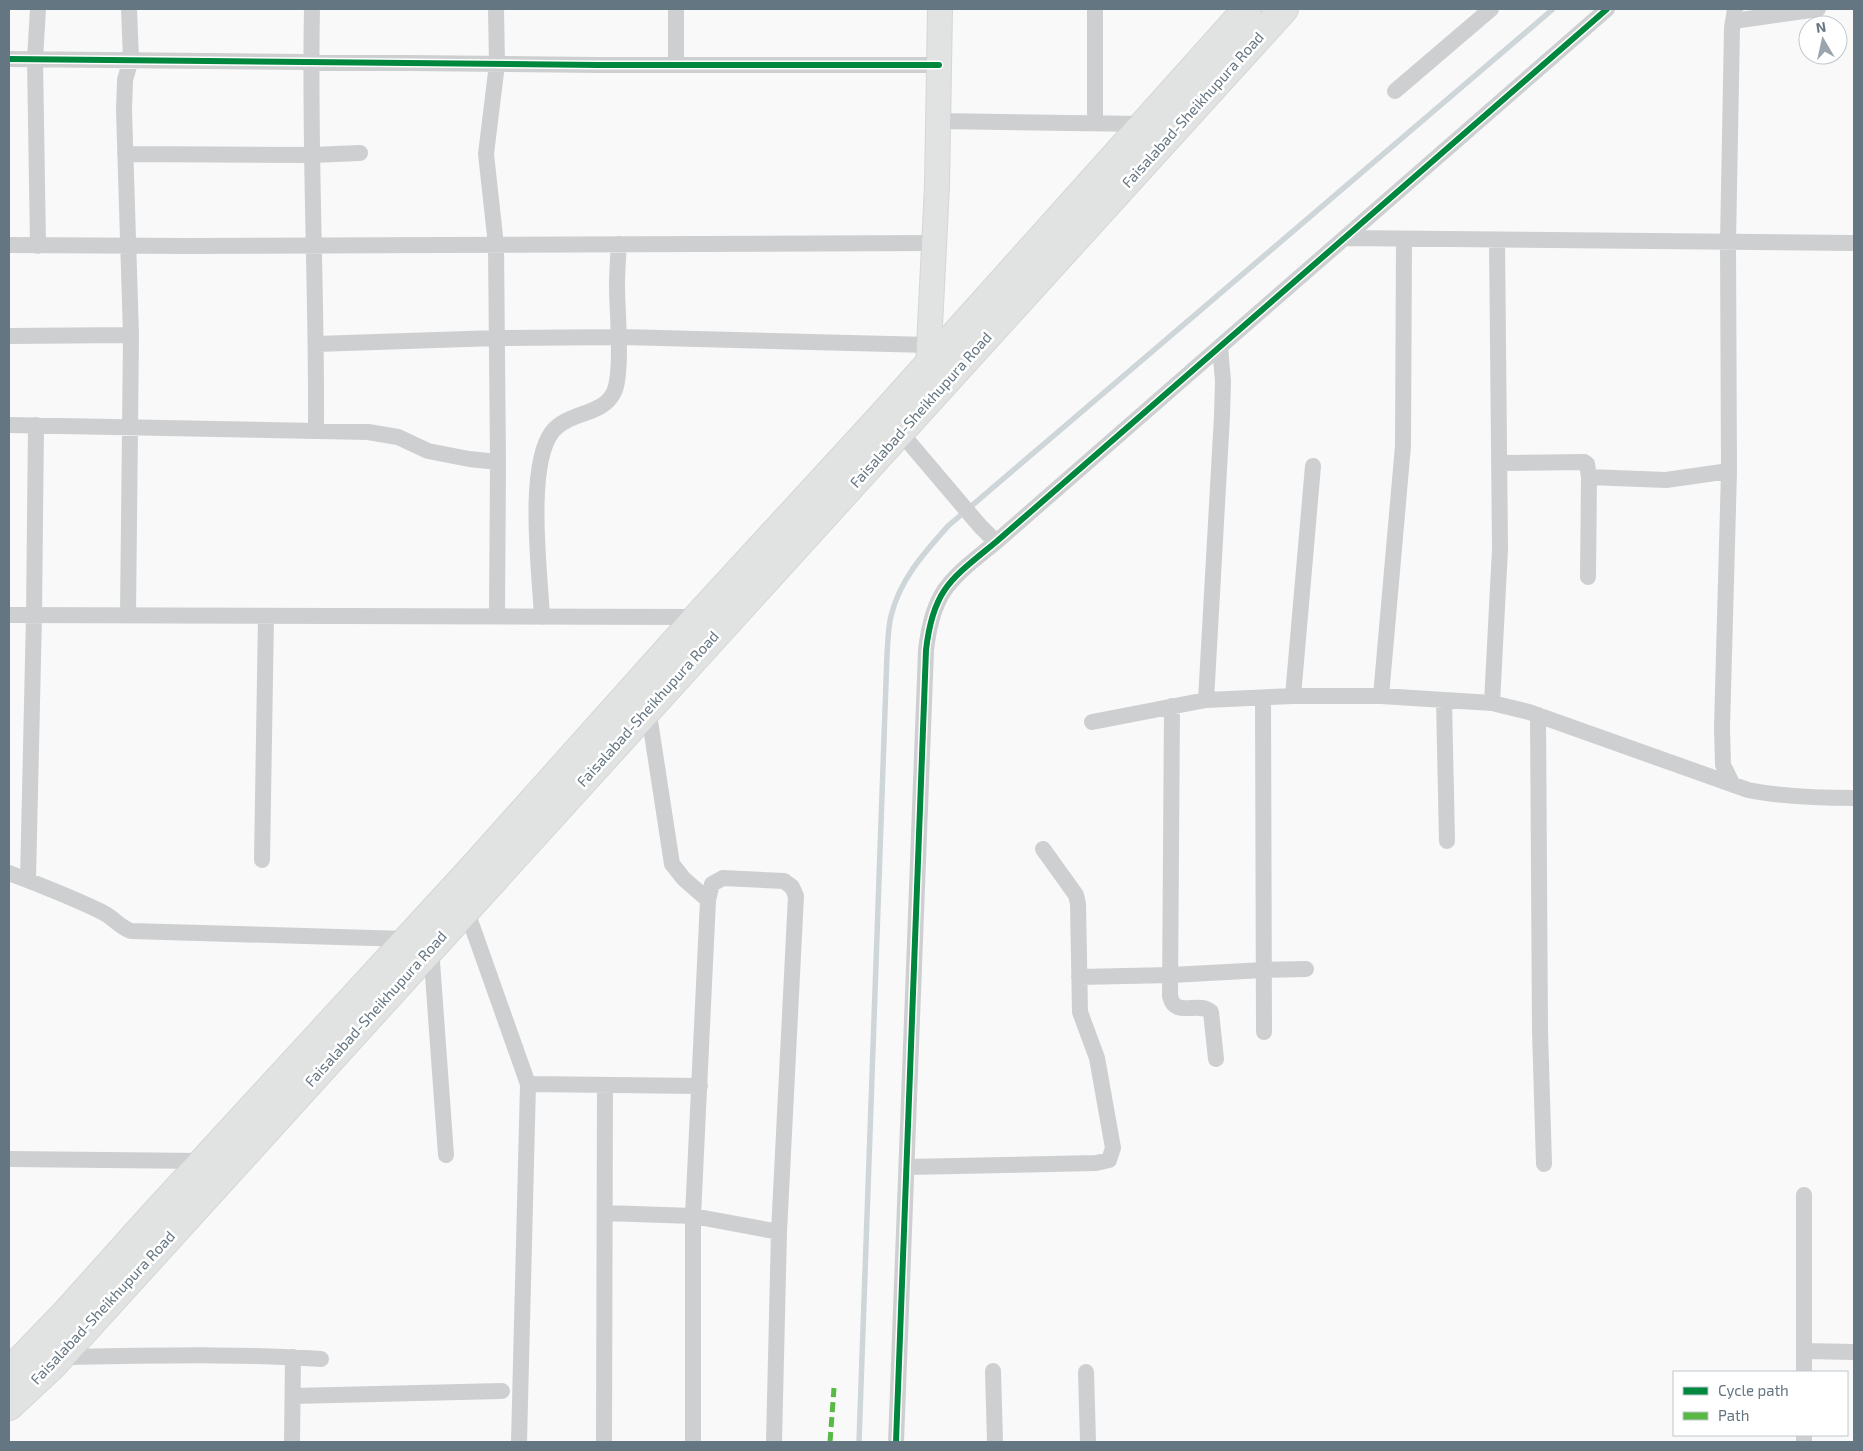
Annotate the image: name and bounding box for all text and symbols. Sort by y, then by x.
north arrow [1798,15,1848,65]
text: N [1815,17,1827,36]
street label: Faisalabad-Sheikhupura Road [1118,28,1267,191]
street label: Faisalabad-Sheikhupura Road [846,328,995,491]
street label: Faisalabad-Sheikhupura Road [573,627,722,790]
street label: Faisalabad-Sheikhupura Road [301,927,450,1090]
street label: Faisalabad-Sheikhupura Road [26,1227,178,1388]
legend [1673,1371,1848,1436]
text: Cycle path [1718,1381,1789,1399]
text: Path [1718,1406,1749,1424]

